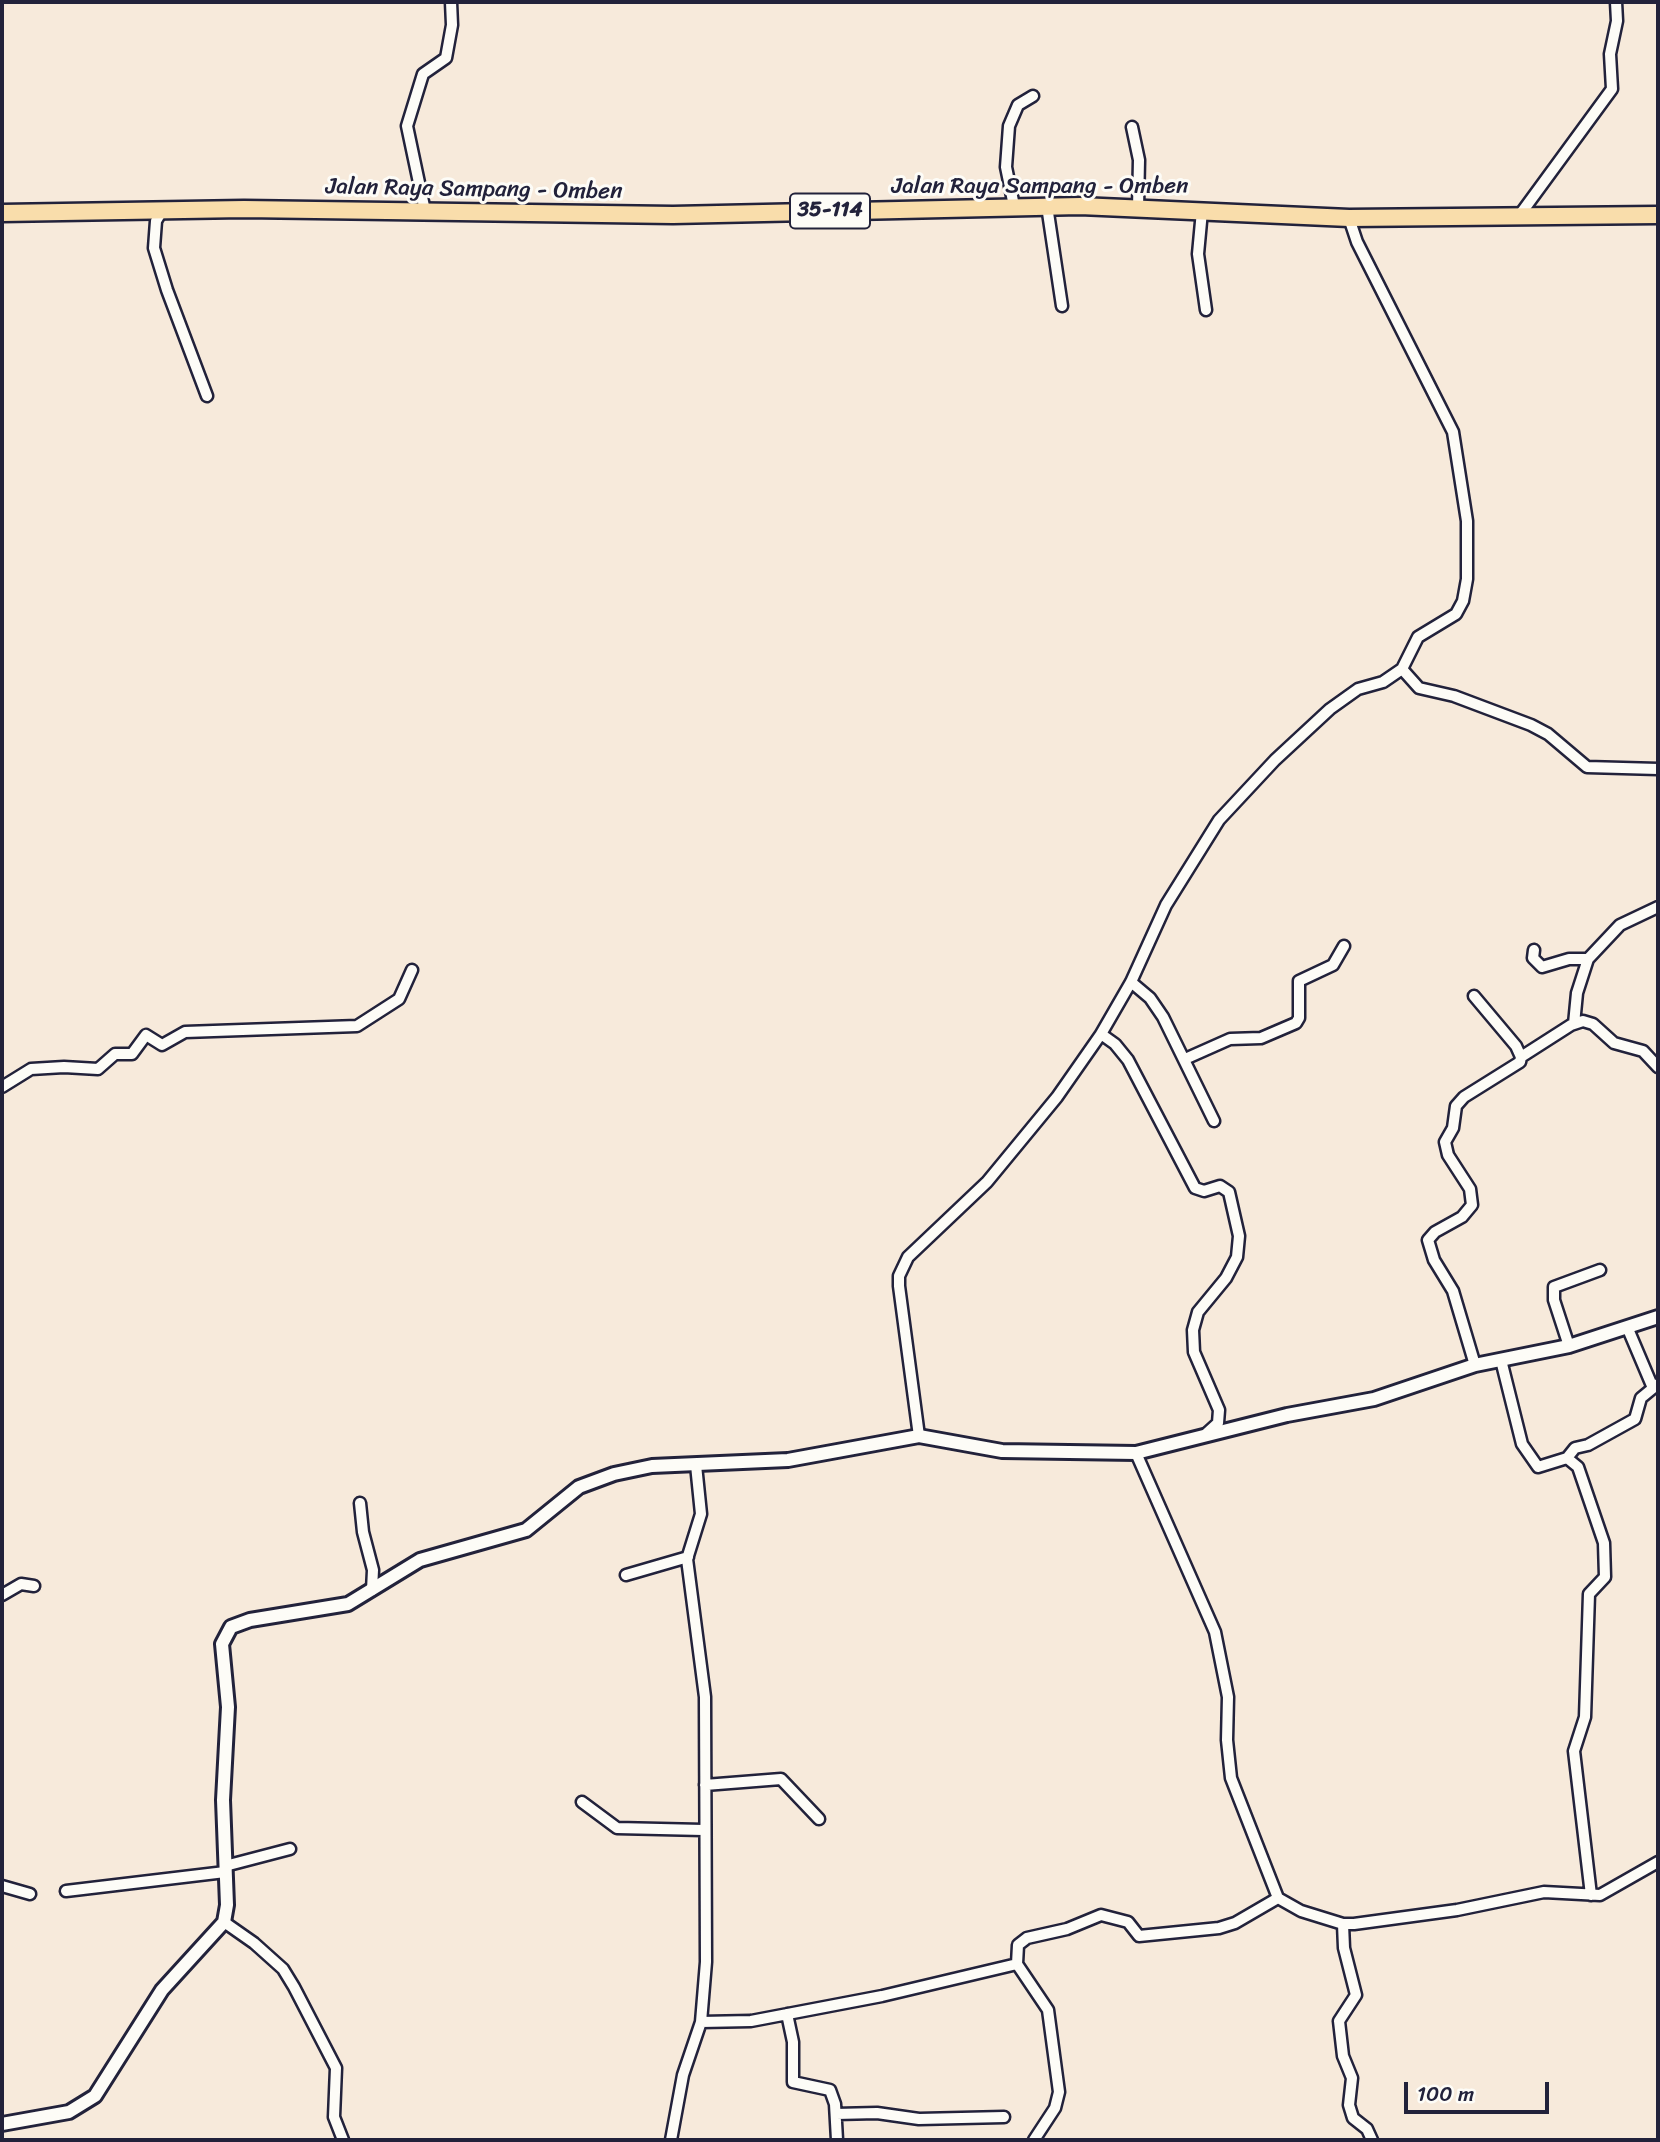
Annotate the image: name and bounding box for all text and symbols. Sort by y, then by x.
street label: Jalan Raya Sampang - Omben [891,173,1189,201]
street label: Jalan Raya Sampang - Omben [325,174,623,206]
road number: 35-114 [790,194,870,228]
scale bar [1408,2068,1553,2112]
text: 100 m [1417,2075,1474,2113]

